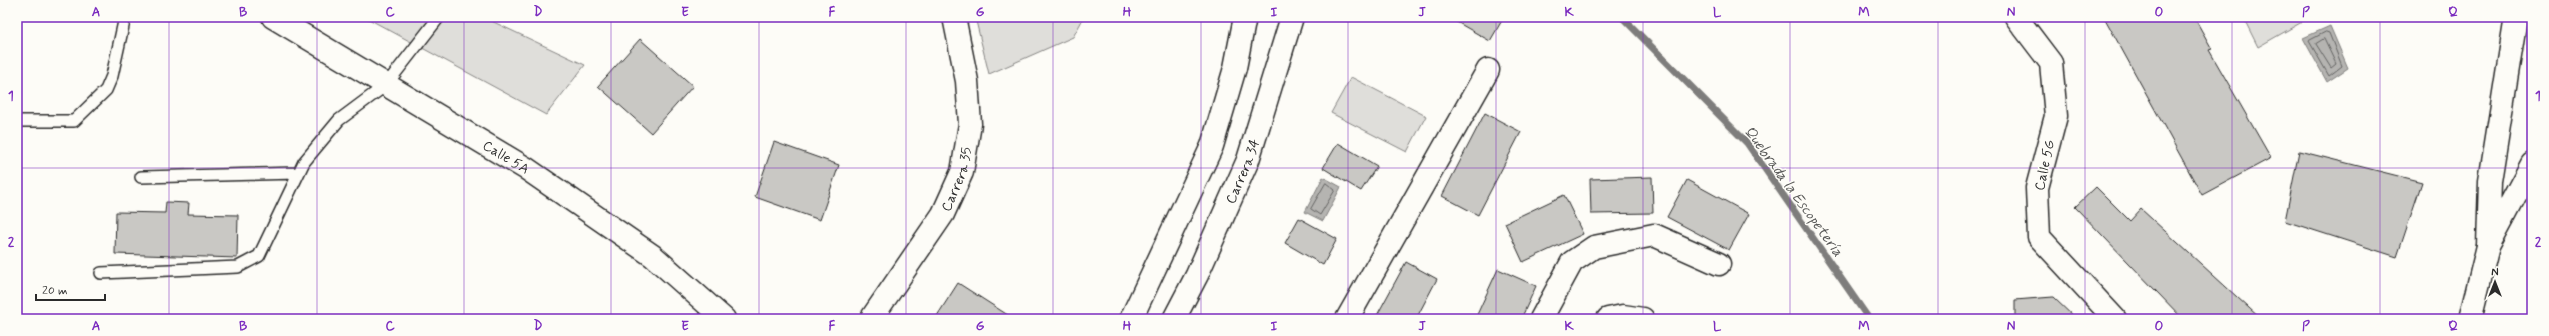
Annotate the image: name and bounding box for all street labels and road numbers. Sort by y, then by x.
street label: Carrera 34 [1222,136,1264,207]
street label: Calle 5A [479,137,533,178]
street label: Calle 5G [2031,138,2059,192]
street label: Carrera 35 [937,146,976,214]

